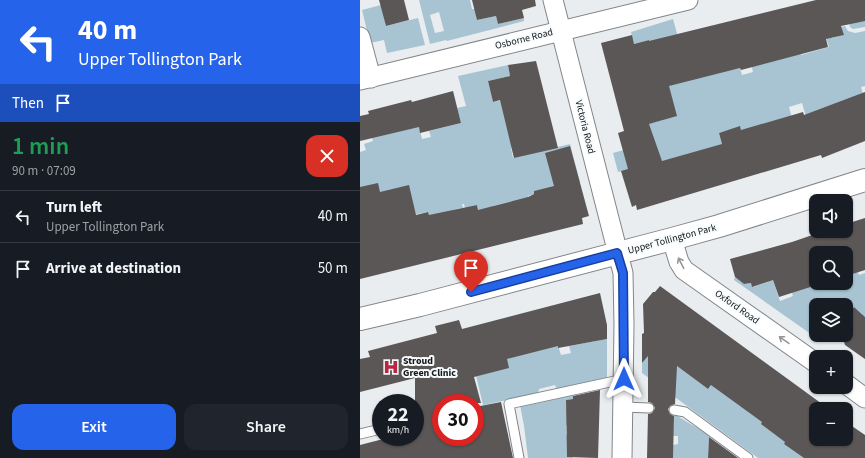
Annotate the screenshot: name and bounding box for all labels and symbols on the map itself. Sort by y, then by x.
street label: Osborne Road [494,25,554,53]
street label: Victoria Road [572,99,598,155]
street label: Upper Tollington Park [626,220,718,258]
pin [454,251,488,292]
one-way arrow [677,257,684,269]
street label: Oxford Road [712,286,762,328]
one-way arrow [779,336,790,344]
place label: Stroud Green Clinic [403,354,456,380]
hospital icon: Stroud Green Clinic [382,358,400,376]
position arrow [603,358,645,400]
speed limit sign: 30 [432,394,484,446]

